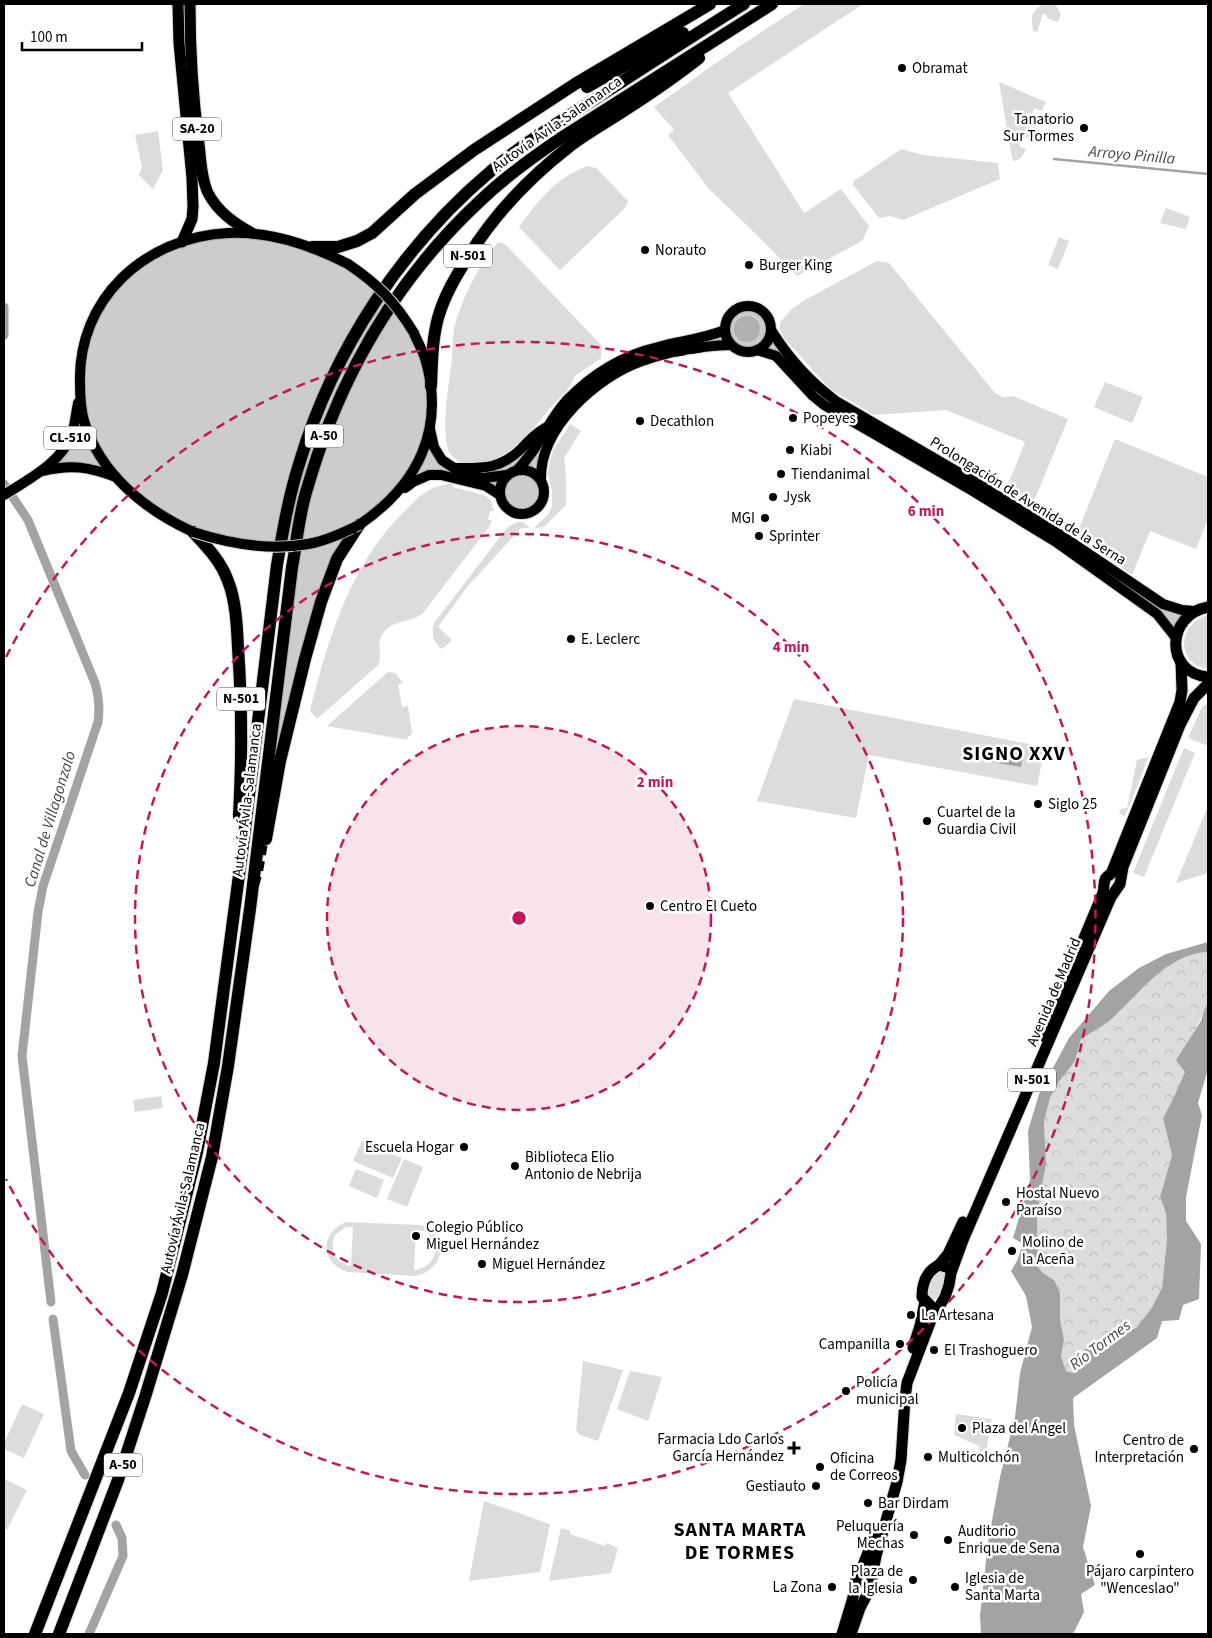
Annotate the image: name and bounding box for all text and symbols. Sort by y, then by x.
scale bar [22,20,142,52]
text: 100 m [30,27,68,48]
place label: Obramat [912,58,968,79]
marker: Obramat [896,62,908,74]
street label: Autovía Ávila-Salamanca [488,71,626,177]
place label: Tanatorio Sur Tormes [1003,109,1074,147]
road number: SA-20 [173,118,221,140]
marker: Tanatorio Sur Tormes [1078,122,1090,134]
water label: Arroyo Pinilla [1087,140,1177,170]
place label: Norauto [655,240,706,261]
marker: Norauto [639,244,651,256]
road number: N-501 [444,245,492,268]
place label: Burger King [759,255,833,276]
marker: Burger King [743,259,755,271]
place label: Popeyes [803,408,856,429]
place label: Decathlon [650,411,714,432]
marker: Popeyes [787,412,799,424]
marker: Decathlon [634,415,646,427]
road number: A-50 [305,424,343,448]
road number: CL-510 [44,426,96,449]
street label: Prolongación de Avenida de la Serna [926,432,1130,570]
place label: Kiabi [800,440,832,461]
marker: Kiabi [784,444,796,456]
place label: Tiendanimal [791,464,870,485]
marker: Tiendanimal [775,468,787,480]
place label: Jysk [783,487,811,508]
marker: Jysk [767,491,779,503]
text: 6 min [908,501,944,522]
place label: MGI [731,508,755,529]
marker: MGI [759,512,771,524]
place label: Sprinter [769,526,821,547]
marker: Sprinter [753,530,765,542]
place label: E. Leclerc [581,629,640,650]
marker: E. Leclerc [565,633,577,645]
text: 4 min [773,637,809,658]
road number: N-501 [217,688,265,711]
street label: Autovía Ávila-Salamanca [227,722,267,878]
district label: SIGNO XXV [962,740,1066,768]
water label: Canal de Villagonzalo [19,748,81,890]
text: 2 min [637,772,673,793]
place label: Siglo 25 [1048,794,1097,815]
marker: Siglo 25 [1032,798,1044,810]
place label: Cuartel de la Guardia Civil [937,802,1017,840]
marker: Cuartel de la Guardia Civil [921,815,933,827]
place label: Centro El Cueto [660,896,757,917]
marker: Centro El Cueto [644,900,656,912]
centre of rings [510,909,528,927]
street label: Avenida de Madrid [1022,935,1086,1049]
road number: N-501 [1008,1068,1056,1092]
street label: Autovía Ávila-Salamanca [155,1120,211,1276]
place label: Escuela Hogar [365,1137,455,1158]
marker: Escuela Hogar [458,1141,470,1153]
place label: Biblioteca Elio Antonio de Nebrija [525,1147,642,1185]
marker: Biblioteca Elio Antonio de Nebrija [509,1160,521,1172]
place label: Hostal Nuevo Paraíso [1016,1183,1099,1221]
marker: Hostal Nuevo Paraíso [1000,1196,1012,1208]
place label: Colegio Público Miguel Hernández [426,1217,539,1255]
marker: Colegio Público Miguel Hernández [410,1230,422,1242]
place label: Molino de la Aceña [1022,1232,1084,1270]
marker: Molino de la Aceña [1006,1245,1018,1257]
place label: Miguel Hernández [492,1254,605,1275]
marker: Miguel Hernández [476,1258,488,1270]
place label: La Artesana [921,1305,994,1326]
marker: La Artesana [905,1309,917,1321]
water label: Río Tormes [1065,1314,1136,1375]
place label: Campanilla [819,1334,890,1355]
marker: Campanilla [894,1338,906,1350]
place label: El Trashoguero [944,1340,1037,1361]
marker: El Trashoguero [928,1344,940,1356]
place label: Policía municipal [856,1372,919,1410]
marker: Policía municipal [840,1385,852,1397]
place label: Plaza del Ángel [972,1418,1066,1439]
marker: Plaza del Ángel [956,1422,968,1434]
place label: Farmacia Ldo Carlos García Hernández [657,1429,784,1467]
place label: Centro de Interpretación [1094,1430,1184,1468]
marker: Farmacia Ldo Carlos García Hernández [788,1442,800,1454]
marker: Centro de Interpretación [1188,1443,1200,1455]
place label: Multicolchón [938,1447,1019,1468]
place label: Oficina de Correos [830,1448,898,1486]
marker: Multicolchón [922,1451,934,1463]
road number: A-50 [104,1454,142,1476]
marker: Oficina de Correos [814,1461,826,1473]
place label: Gestiauto [746,1476,806,1497]
marker: Gestiauto [810,1480,822,1492]
place label: Bar Dirdam [878,1493,949,1514]
marker: Bar Dirdam [862,1497,874,1509]
district label: SANTA MARTA DE TORMES [673,1516,807,1567]
place label: Peluquería Mechas [836,1516,904,1554]
place label: Auditorio Enrique de Sena [958,1521,1060,1559]
marker: Peluquería Mechas [908,1529,920,1541]
marker: Auditorio Enrique de Sena [942,1534,954,1546]
marker: Pájaro carpintero "Wenceslao" [1134,1548,1146,1560]
place label: Plaza de la Iglesia [848,1561,903,1599]
place label: Pájaro carpintero "Wenceslao" [1086,1561,1194,1599]
place label: Iglesia de Santa Marta [965,1568,1040,1606]
marker: Plaza de la Iglesia [907,1574,919,1586]
place label: La Zona [772,1577,822,1598]
marker: La Zona [826,1581,838,1593]
marker: Iglesia de Santa Marta [949,1581,961,1593]

